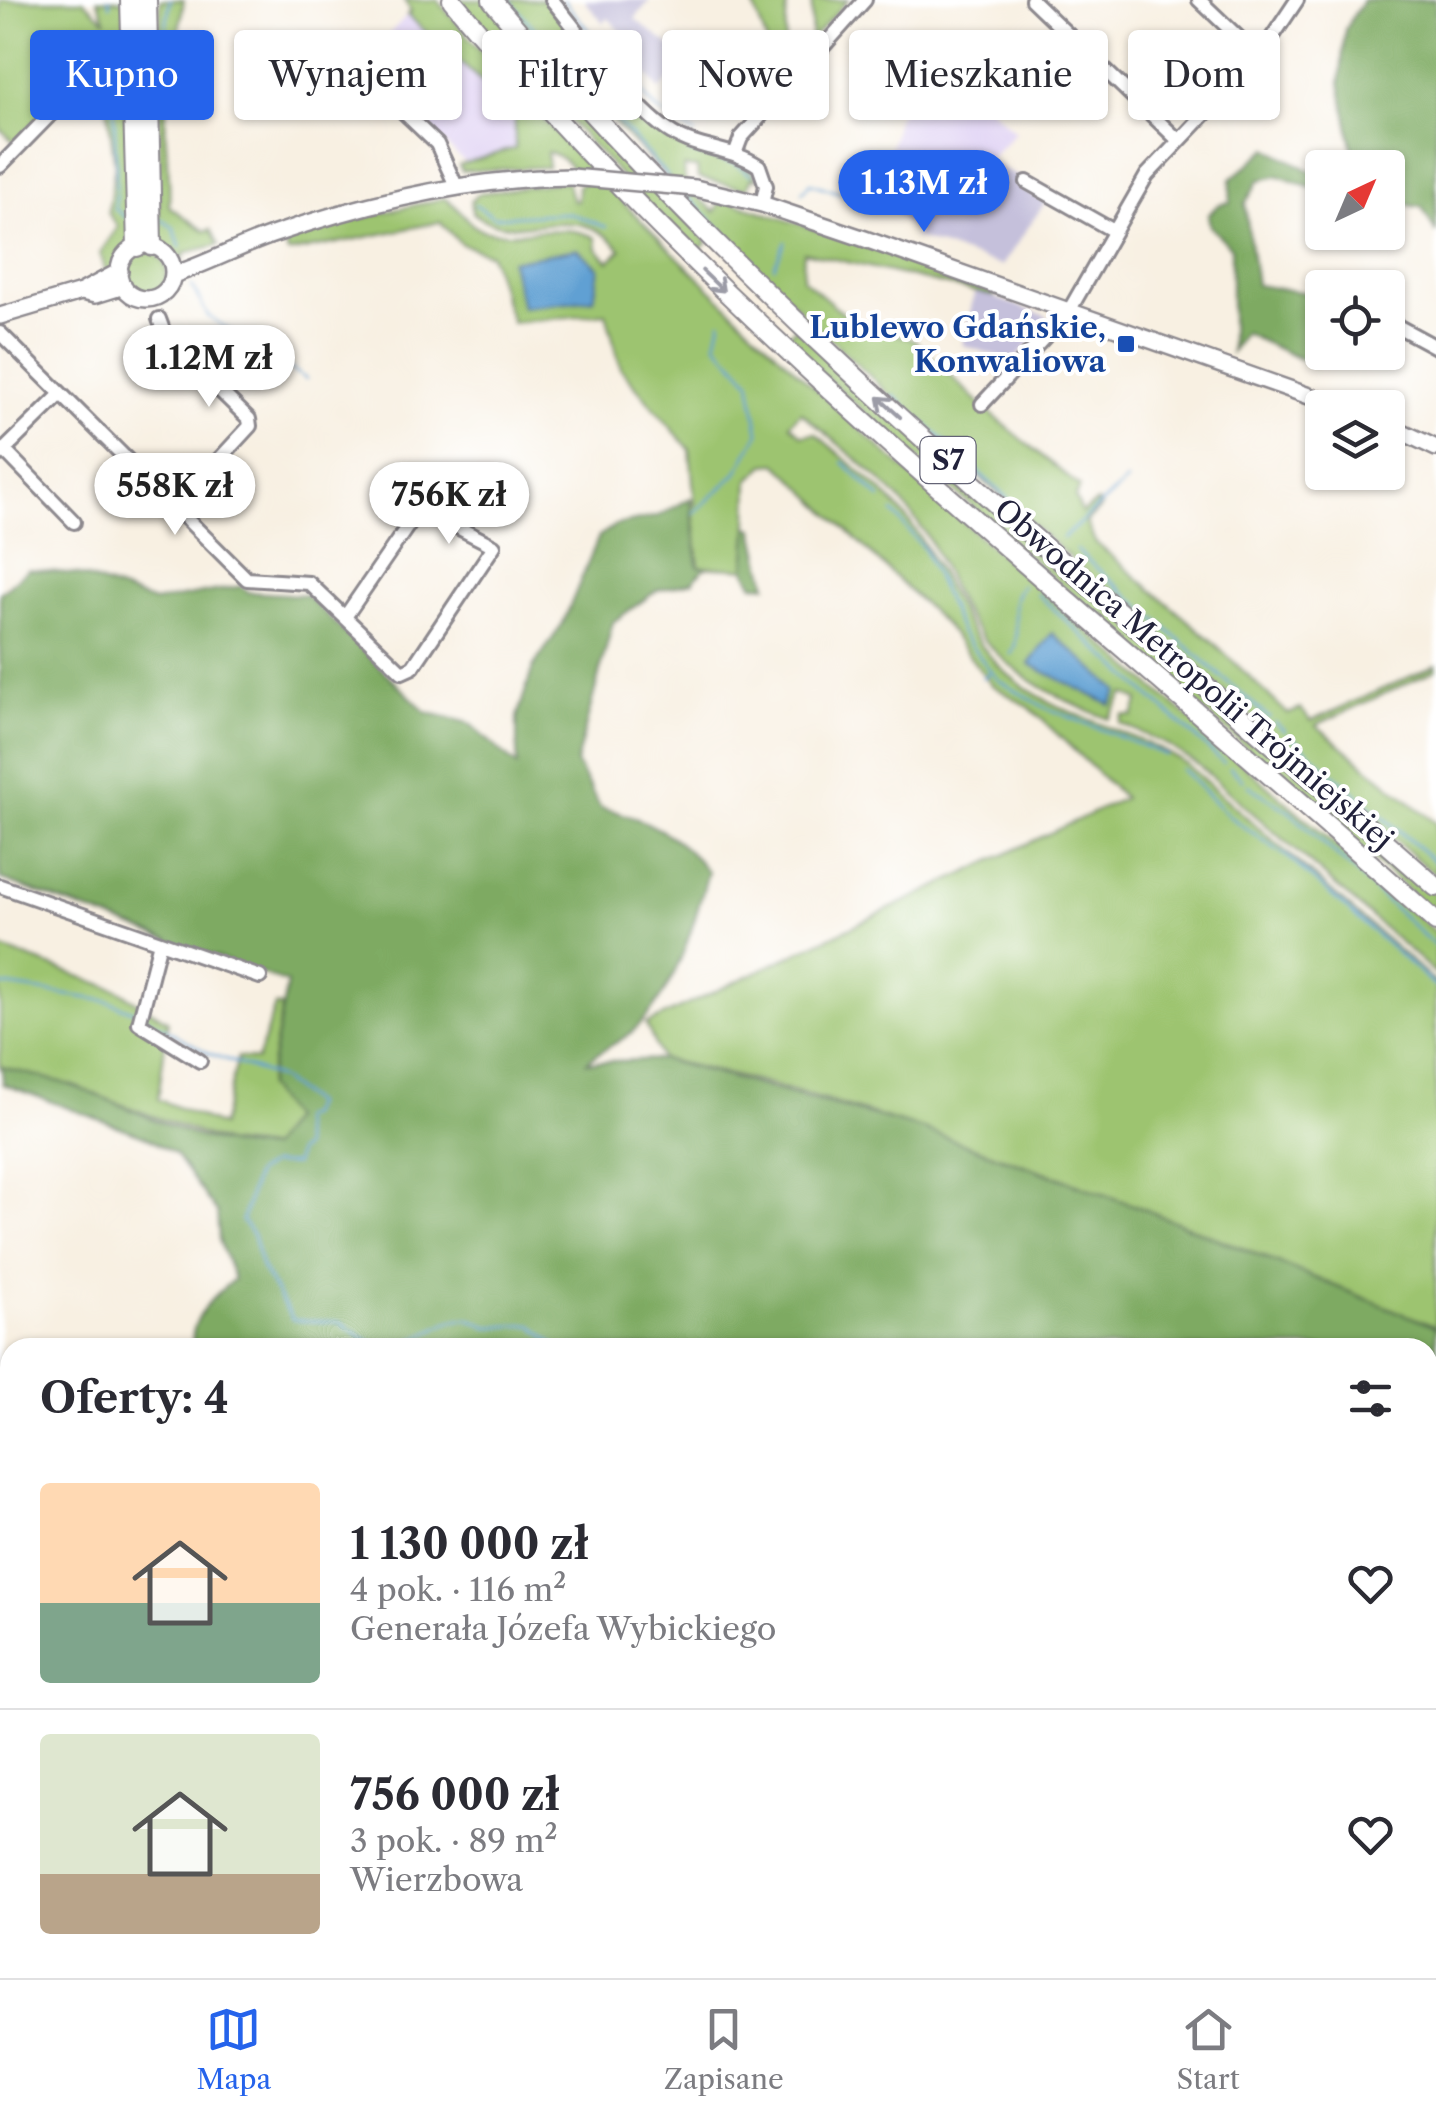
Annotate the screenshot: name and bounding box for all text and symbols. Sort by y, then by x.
chip: Kupno [30,30,214,120]
chip: Wynajem [234,30,462,120]
chip: Filtry [482,30,642,120]
chip: Nowe [662,30,829,120]
chip: Mieszkanie [849,30,1108,120]
chip: Dom [1128,30,1280,120]
pin: 1.13M zł [821,150,1027,235]
north arrow [1305,150,1405,250]
map controls [1305,150,1405,490]
text: 1.13M zł [860,163,988,202]
one-way arrow [700,269,724,293]
button: locate [1305,270,1405,370]
place label: Lublewo Gdańskie, Konwaliowa [809,309,1107,380]
pin: 1.12M zł [106,325,312,410]
marker: Lublewo Gdańskie, Konwaliowa [1115,333,1137,355]
text: 1.12M zł [145,338,273,377]
button: layers [1305,390,1405,490]
one-way arrow [877,396,902,419]
road number: S7 [920,437,976,483]
pin: 558K zł [83,453,267,538]
pin: 756K zł [357,462,541,547]
text: 558K zł [116,466,234,505]
text: 756K zł [391,475,507,514]
street label: Obwodnica Metropolii Trójmiejskiej [987,491,1401,857]
icon: filters [1343,1371,1398,1426]
text: Oferty: 4 [40,1372,229,1424]
text: 1 130 000 zł [350,1518,589,1570]
icon: home [120,1523,240,1643]
icon: heart [1343,1556,1398,1611]
text: 4 pok. · 116 m² [350,1570,566,1609]
text: Generała Józefa Wybickiego [350,1609,776,1648]
text: 756 000 zł [350,1769,560,1821]
icon: home [120,1774,240,1894]
icon: heart [1343,1807,1398,1862]
text: 3 pok. · 89 m² [350,1821,558,1860]
text: Wierzbowa [350,1860,523,1899]
tab: Mapa [196,2002,271,2096]
tab: Zapisane [664,2002,784,2096]
tab: Start [1176,2002,1240,2096]

